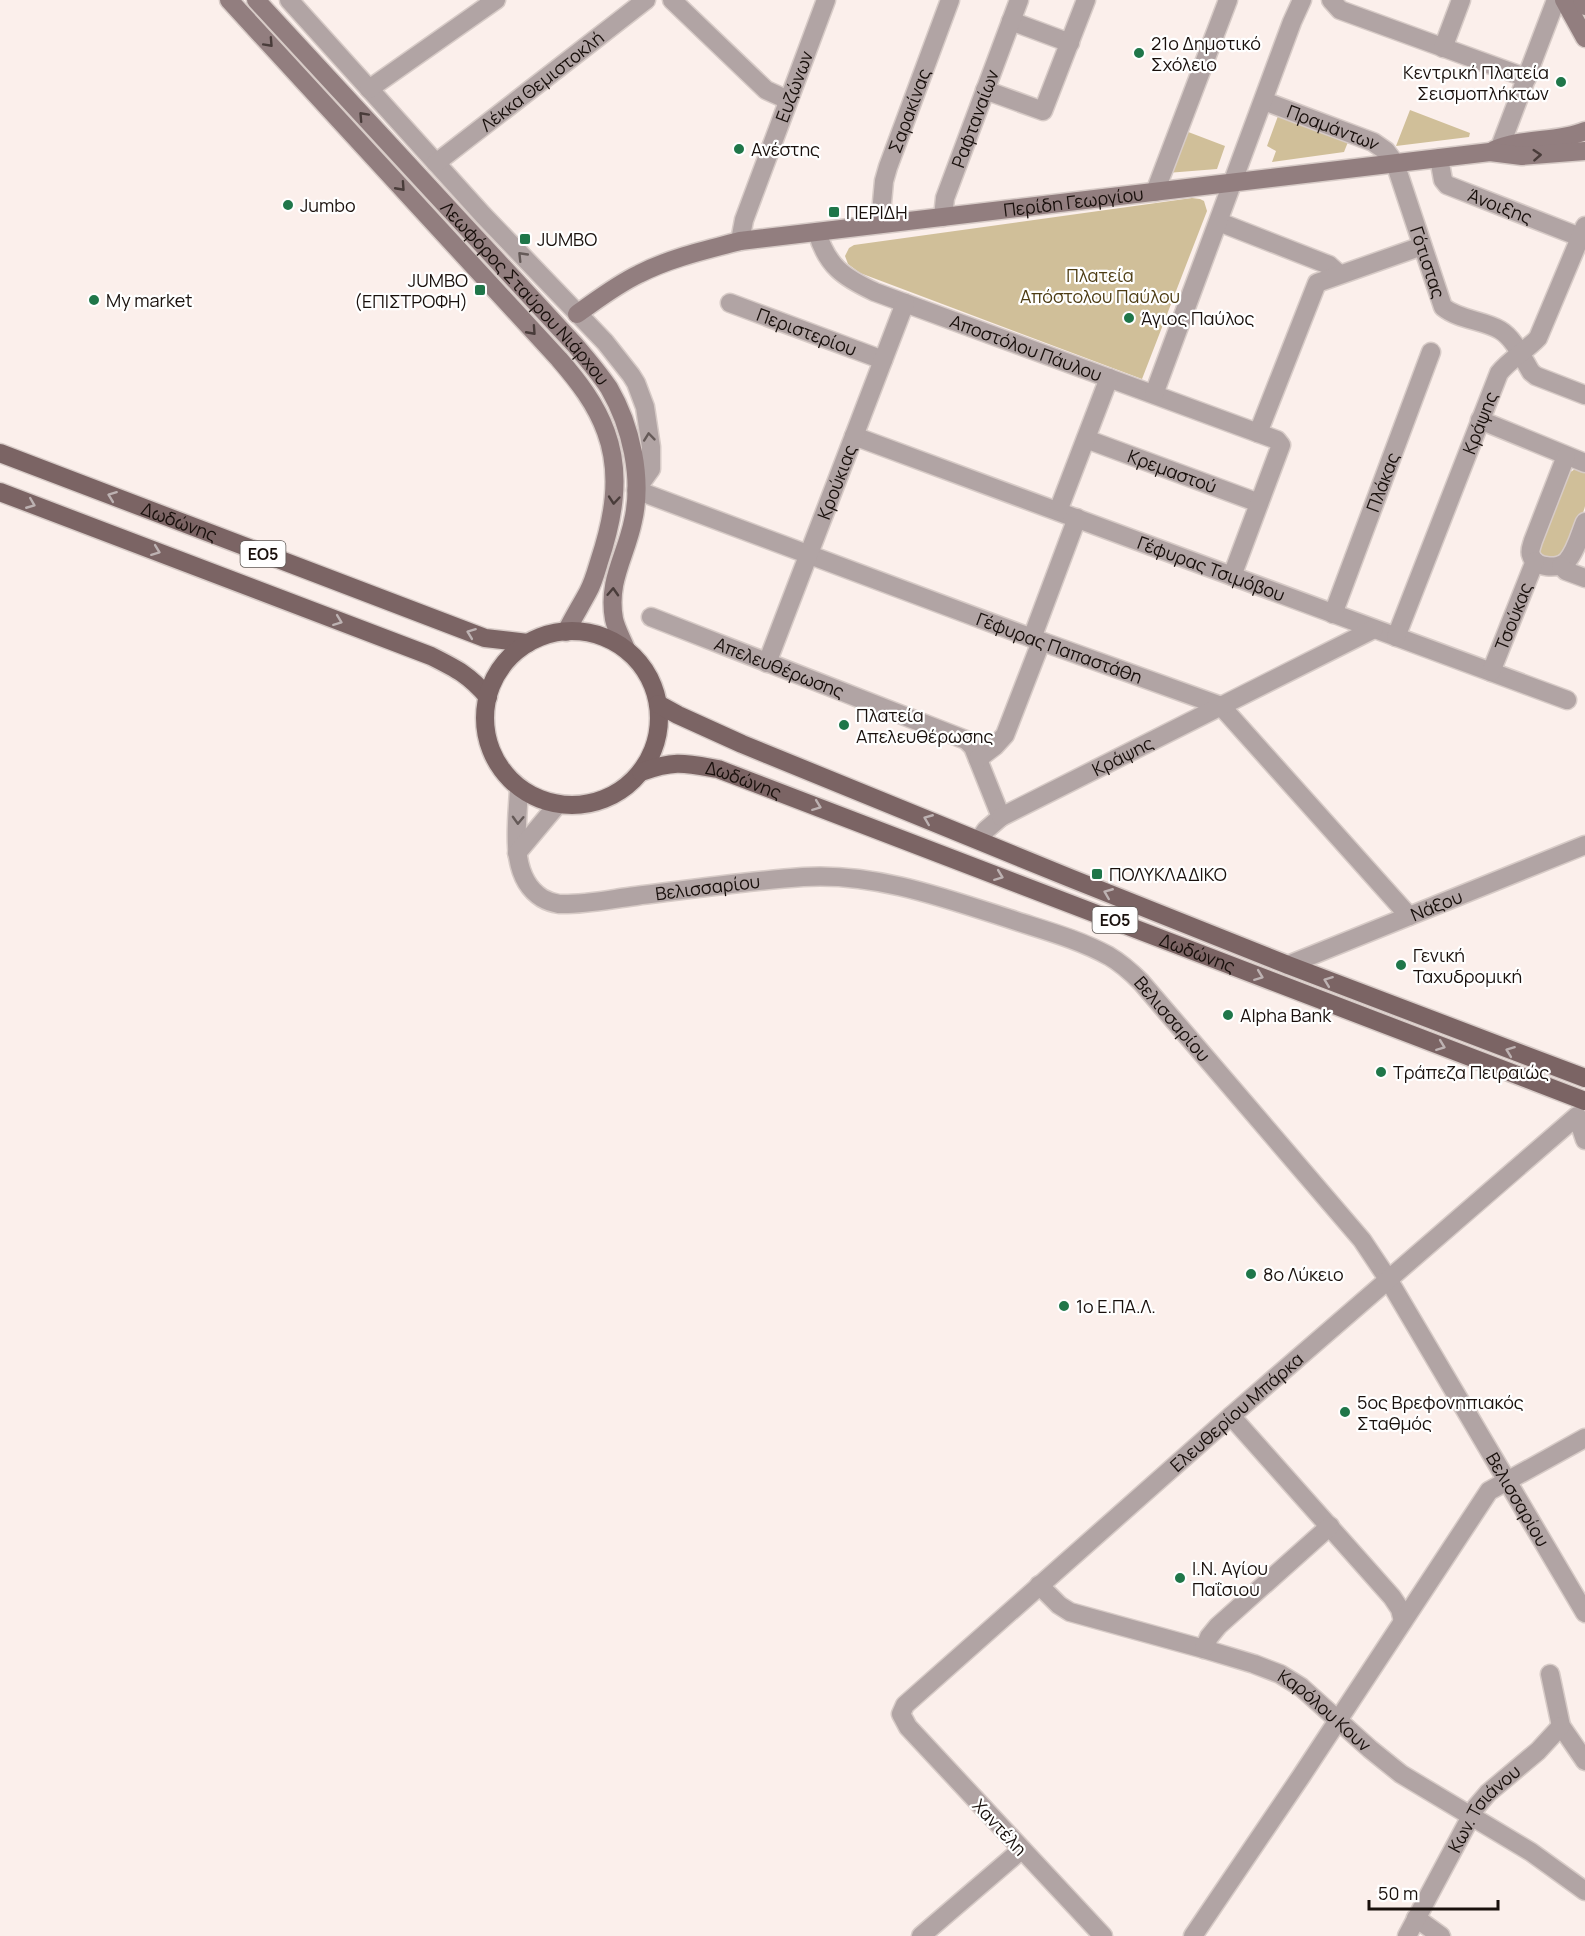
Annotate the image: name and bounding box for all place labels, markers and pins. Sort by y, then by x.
place label: 21ο Δημοτικό Σχόλειο [1151,31,1261,76]
marker: 21ο Δημοτικό Σχόλειο [1132,46,1146,60]
place label: Κεντρική Πλατεία Σεισμοπλήκτων [1403,60,1549,105]
marker: Κεντρική Πλατεία Σεισμοπλήκτων [1554,75,1568,89]
place label: Ανέστης [751,137,820,161]
marker: Ανέστης [732,142,746,156]
place label: Jumbo [300,193,356,217]
marker: Jumbo [281,198,295,212]
place label: ΠΕΡΙΔΗ [846,200,908,224]
marker: ΠΕΡΙΔΗ [827,205,841,219]
place label: JUMBO [537,227,597,251]
marker: JUMBO [518,232,532,246]
place label: JUMBO (ΕΠΙΣΤΡΟΦΗ) [354,268,468,313]
marker: JUMBO (ΕΠΙΣΤΡΟΦΗ) [473,283,487,297]
place label: My market [106,288,192,312]
marker: My market [87,293,101,307]
place label: Άγιος Παύλος [1141,306,1254,330]
marker: Άγιος Παύλος [1122,311,1136,325]
place label: Πλατεία Απελευθέρωσης [856,703,993,748]
marker: Πλατεία Απελευθέρωσης [837,718,851,732]
place label: ΠΟΛΥΚΛΑΔΙΚΟ [1109,862,1227,886]
marker: ΠΟΛΥΚΛΑΔΙΚΟ [1090,867,1104,881]
place label: Γενική Ταχυδρομική [1413,943,1522,988]
marker: Γενική Ταχυδρομική [1394,958,1408,972]
place label: Alpha Bank [1240,1003,1332,1027]
marker: Alpha Bank [1221,1008,1235,1022]
place label: Τράπεζα Πειραιώς [1393,1060,1549,1084]
marker: Τράπεζα Πειραιώς [1374,1065,1388,1079]
place label: 8ο Λύκειο [1263,1262,1344,1286]
marker: 8ο Λύκειο [1244,1267,1258,1281]
place label: 1ο Ε.ΠΑ.Λ. [1076,1294,1156,1318]
marker: 1ο Ε.ΠΑ.Λ. [1057,1299,1071,1313]
place label: 5ος Βρεφονηπιακός Σταθμός [1357,1390,1524,1435]
marker: 5ος Βρεφονηπιακός Σταθμός [1338,1405,1352,1419]
place label: Ι.Ν. Αγίου Παΐσιου [1192,1556,1268,1601]
marker: Ι.Ν. Αγίου Παΐσιου [1173,1571,1187,1585]

